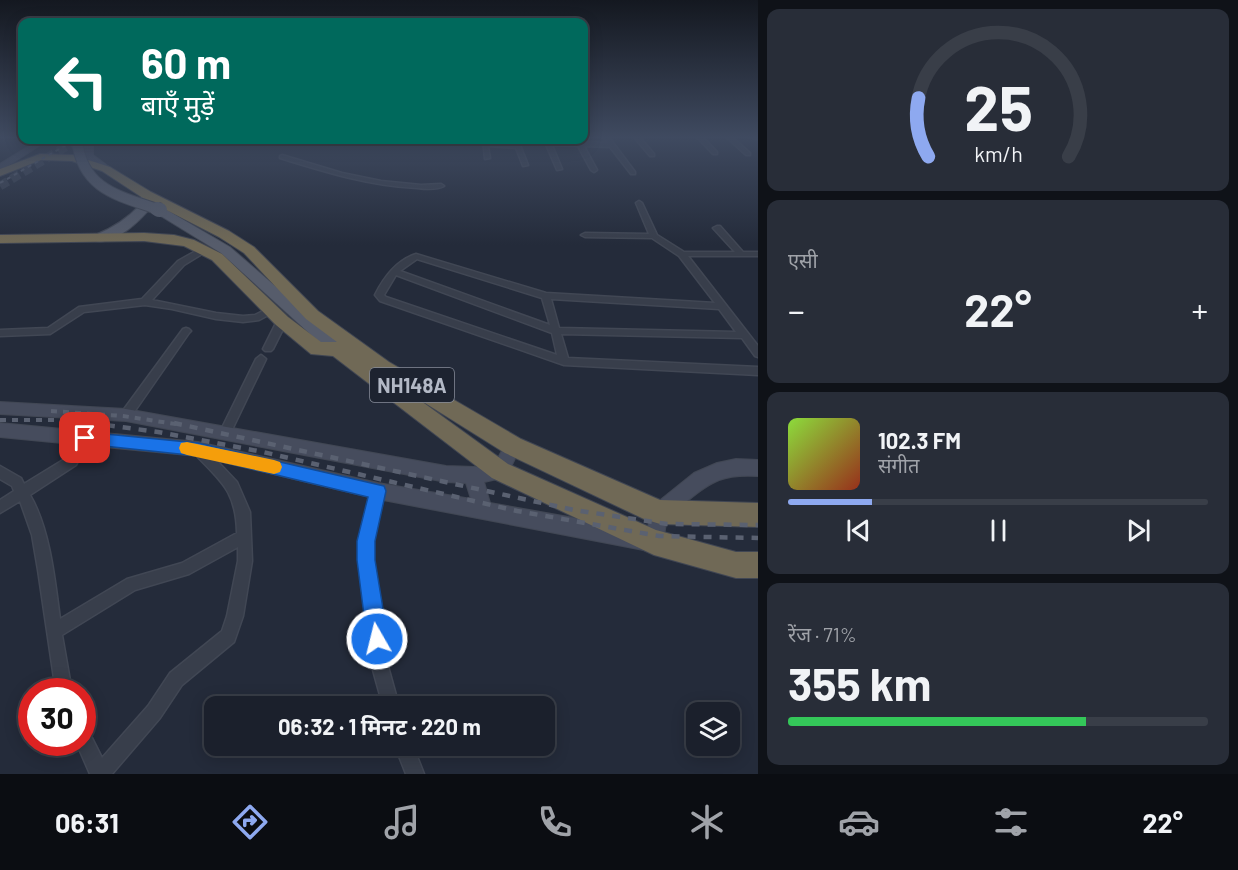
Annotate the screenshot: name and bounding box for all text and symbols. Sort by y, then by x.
text: 60 m [141,37,231,87]
icon: left [42,42,120,120]
text: 25 [964,69,1032,143]
text: बाएँ मुड़ें [141,88,214,120]
text: km/h [974,142,1022,167]
text: एसी [788,248,818,272]
text: 22° [964,282,1032,336]
text: − [788,290,805,330]
text: + [1191,290,1208,330]
road number: NH148A [370,368,454,402]
pin [59,412,110,463]
icon: arrive [68,421,101,454]
text: 102.3 FM [878,427,961,453]
text: संगीत [878,453,919,477]
icon: previous [842,514,875,547]
icon: pause [982,514,1015,547]
icon: next [1122,514,1155,547]
position arrow [345,607,409,671]
text: रेंज · 71% [788,622,857,646]
text: 355 km [788,656,931,710]
speed limit sign: 30 [18,678,96,756]
map controls [686,702,740,756]
button: layers [686,702,740,756]
text: 06:32 · 1 मिनट · 220 m [278,713,481,739]
icon: directions [229,801,271,843]
icon: music [381,801,423,843]
icon: phone [534,801,576,843]
icon: climate [686,801,728,843]
icon: car [838,801,880,843]
icon: filters [990,801,1032,843]
text: 06:31 [55,806,119,838]
text: 22° [1142,806,1183,838]

